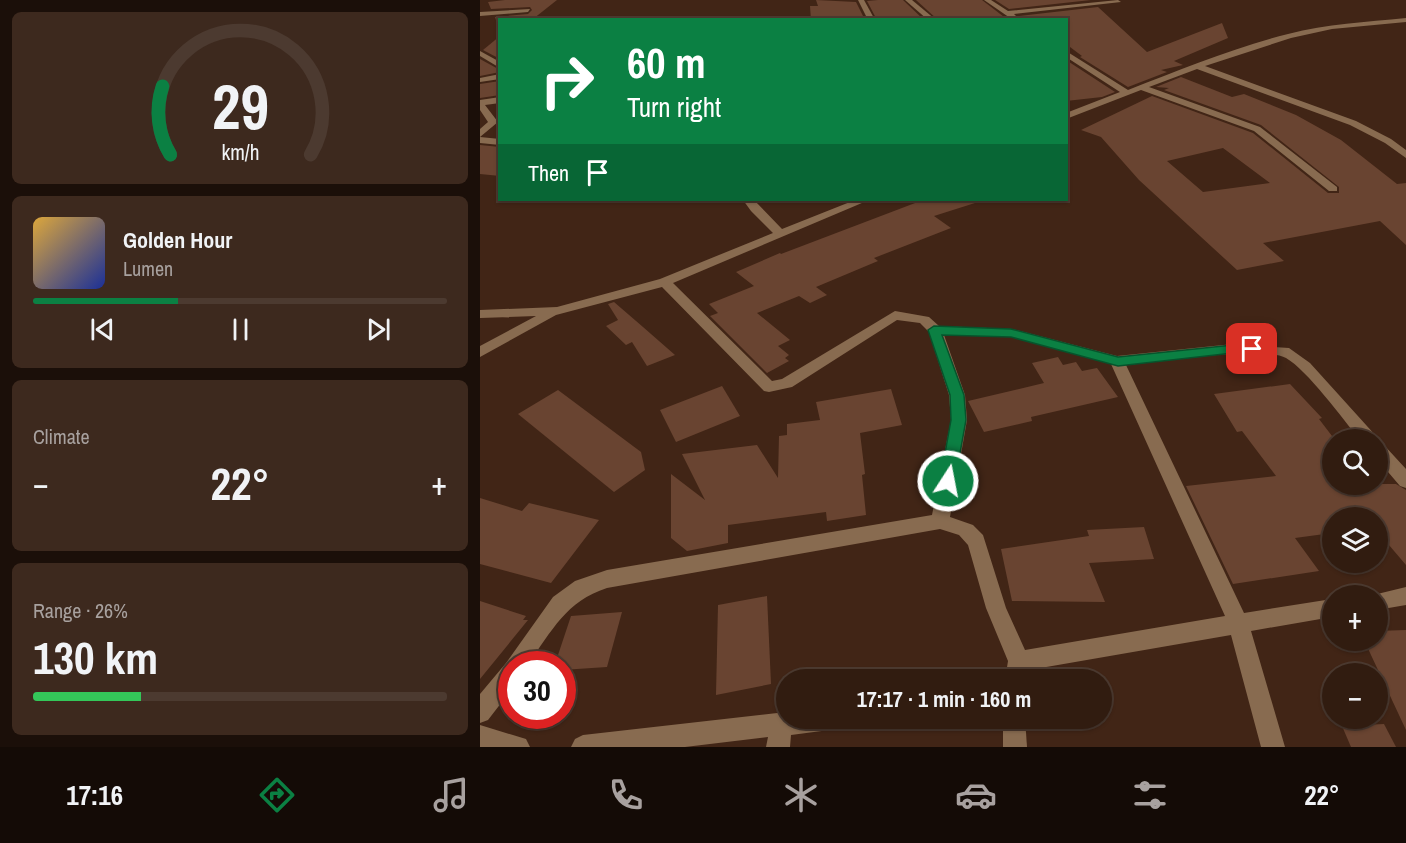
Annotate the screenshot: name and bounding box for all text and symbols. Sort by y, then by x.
text: 60 m [627,35,706,91]
icon: right [528,42,606,120]
text: 29 [212,64,268,148]
text: Turn right [627,89,721,125]
text: km/h [221,138,259,167]
icon: arrive [581,156,614,189]
text: Then [528,158,569,188]
text: Golden Hour [123,225,232,255]
text: Lumen [123,255,173,282]
icon: previous [86,313,119,346]
icon: pause [224,313,257,346]
icon: next [362,313,395,346]
pin [1226,323,1277,374]
icon: arrive [1235,332,1268,365]
text: Climate [33,423,90,450]
map controls [1322,429,1388,729]
button: search [1322,429,1388,495]
position arrow [916,449,980,513]
text: 22° [210,453,270,514]
text: − [33,461,49,505]
text: + [431,461,447,505]
button: layers [1322,507,1388,573]
button: + [1322,585,1388,651]
text: Range · 26% [33,597,128,624]
text: 130 km [33,627,158,688]
speed limit sign: 30 [498,651,576,729]
button: − [1322,663,1388,729]
text: 17:17 · 1 min · 160 m [857,684,1031,714]
icon: directions [256,774,298,816]
icon: music [430,774,472,816]
icon: phone [605,774,647,816]
icon: climate [780,774,822,816]
icon: car [955,774,997,816]
icon: filters [1129,774,1171,816]
text: 17:16 [66,777,123,813]
text: 22° [1304,777,1340,813]

